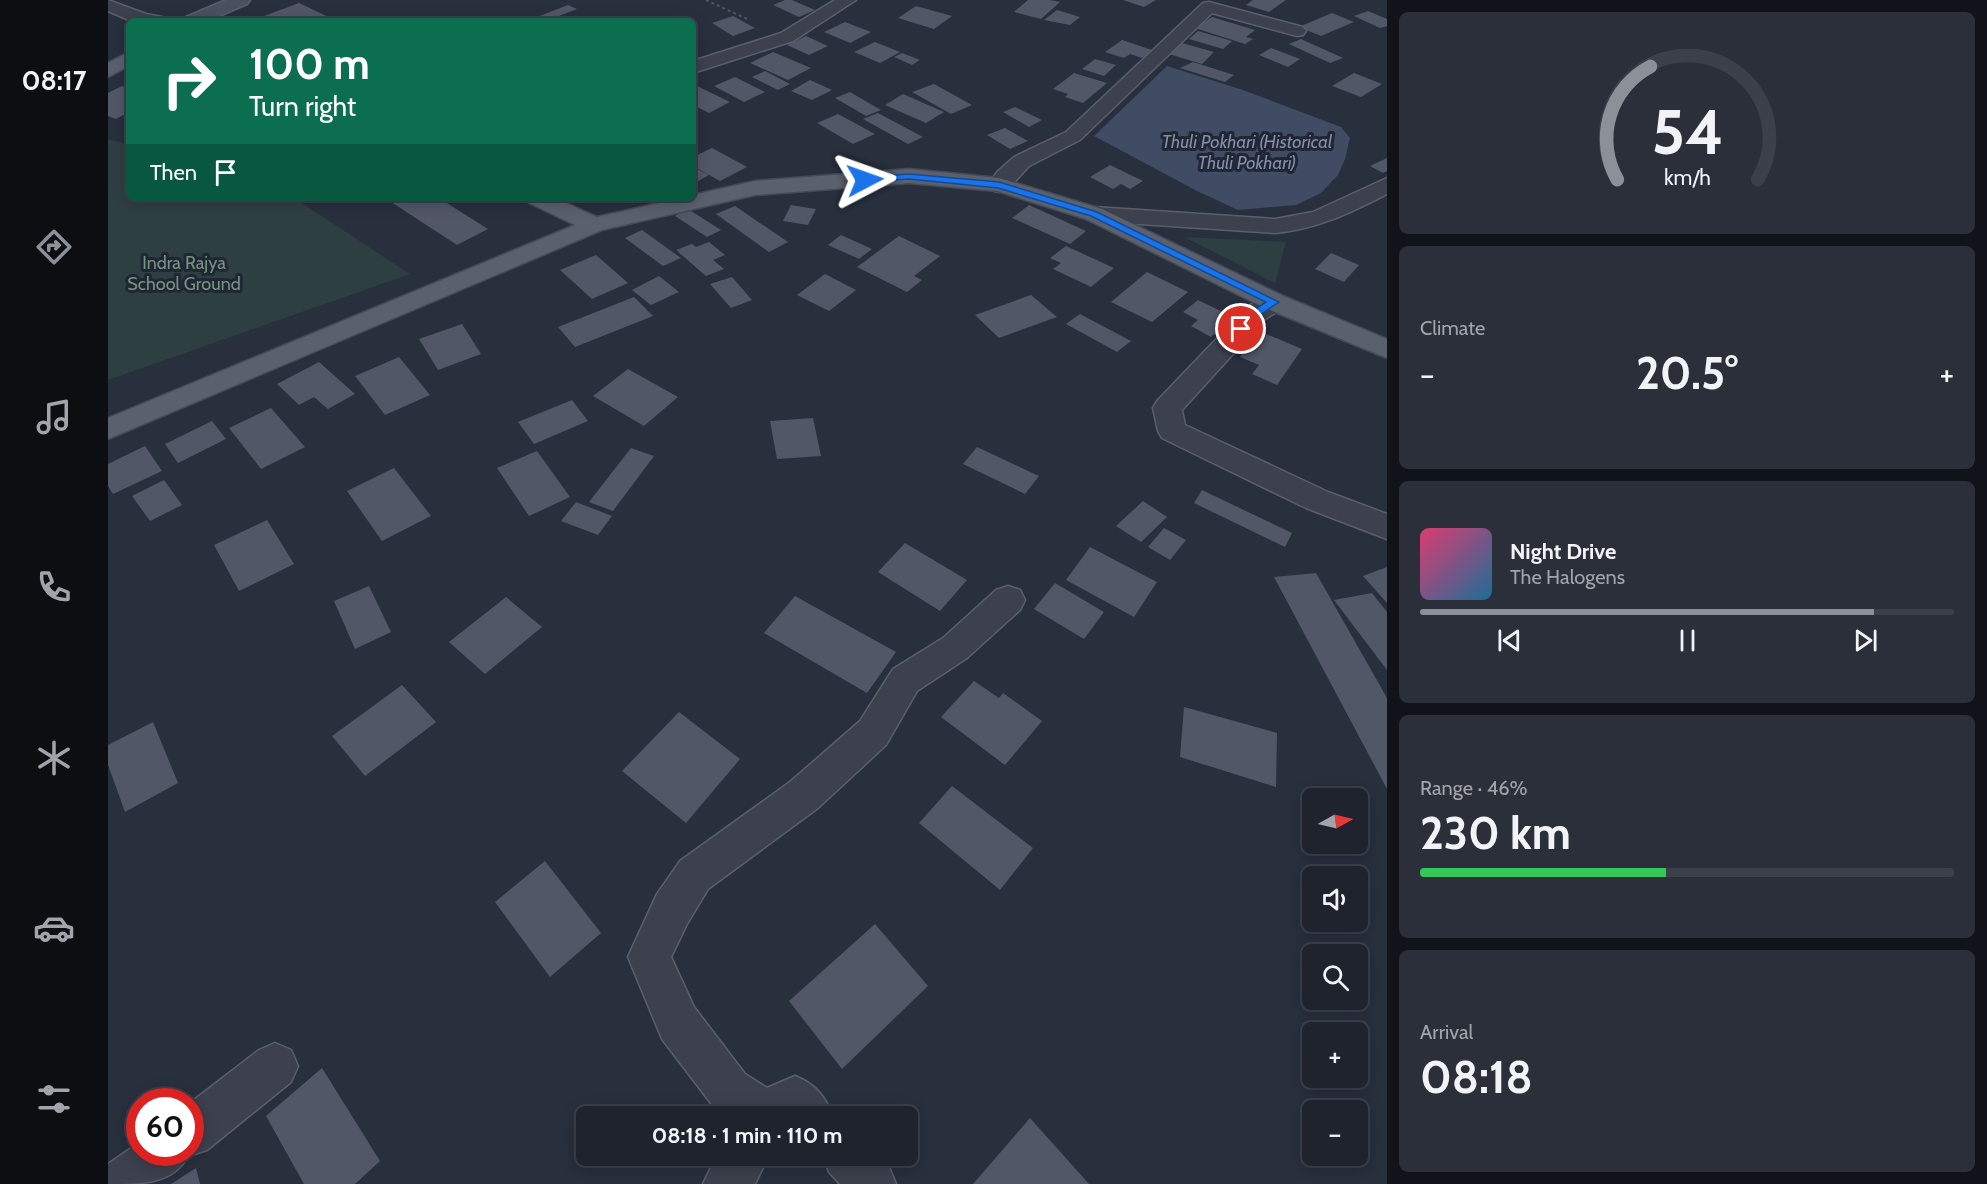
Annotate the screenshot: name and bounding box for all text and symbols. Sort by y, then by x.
text: 100 m [249,38,370,90]
icon: right [150,42,228,120]
text: 08:17 [21,64,87,97]
text: Turn right [249,90,356,123]
text: 54 [1651,94,1723,170]
water label: Thuli Pokhari (Historical Thuli Pokhari) [1162,131,1333,174]
position arrow [833,148,897,212]
icon: arrive [209,156,242,189]
text: Then [150,159,197,186]
text: km/h [1664,165,1710,191]
icon: directions [33,226,75,268]
park label: Indra Rajya School Ground [127,252,241,295]
pin [1215,303,1266,354]
icon: arrive [1224,312,1257,345]
text: Climate [1420,316,1485,340]
text: 20.5° [1636,346,1738,400]
text: − [1420,354,1435,394]
text: + [1939,354,1954,394]
icon: music [33,396,75,438]
text: Night Drive [1510,538,1616,565]
text: The Halogens [1510,565,1625,589]
icon: phone [33,566,75,608]
icon: previous [1493,624,1526,657]
icon: pause [1671,624,1704,657]
icon: next [1849,624,1882,657]
icon: climate [33,737,75,779]
text: Range · 46% [1420,776,1528,800]
north arrow [1302,788,1368,854]
map controls [1302,788,1368,1166]
text: 230 km [1420,806,1571,860]
button: sound [1302,866,1368,932]
icon: car [33,907,75,949]
button: search [1302,944,1368,1010]
text: Arrival [1420,1020,1473,1044]
button: + [1302,1022,1368,1088]
text: 08:18 [1420,1050,1533,1104]
icon: filters [33,1078,75,1120]
speed limit sign: 60 [126,1088,204,1166]
button: − [1302,1100,1368,1166]
text: 08:18 · 1 min · 110 m [652,1122,842,1149]

